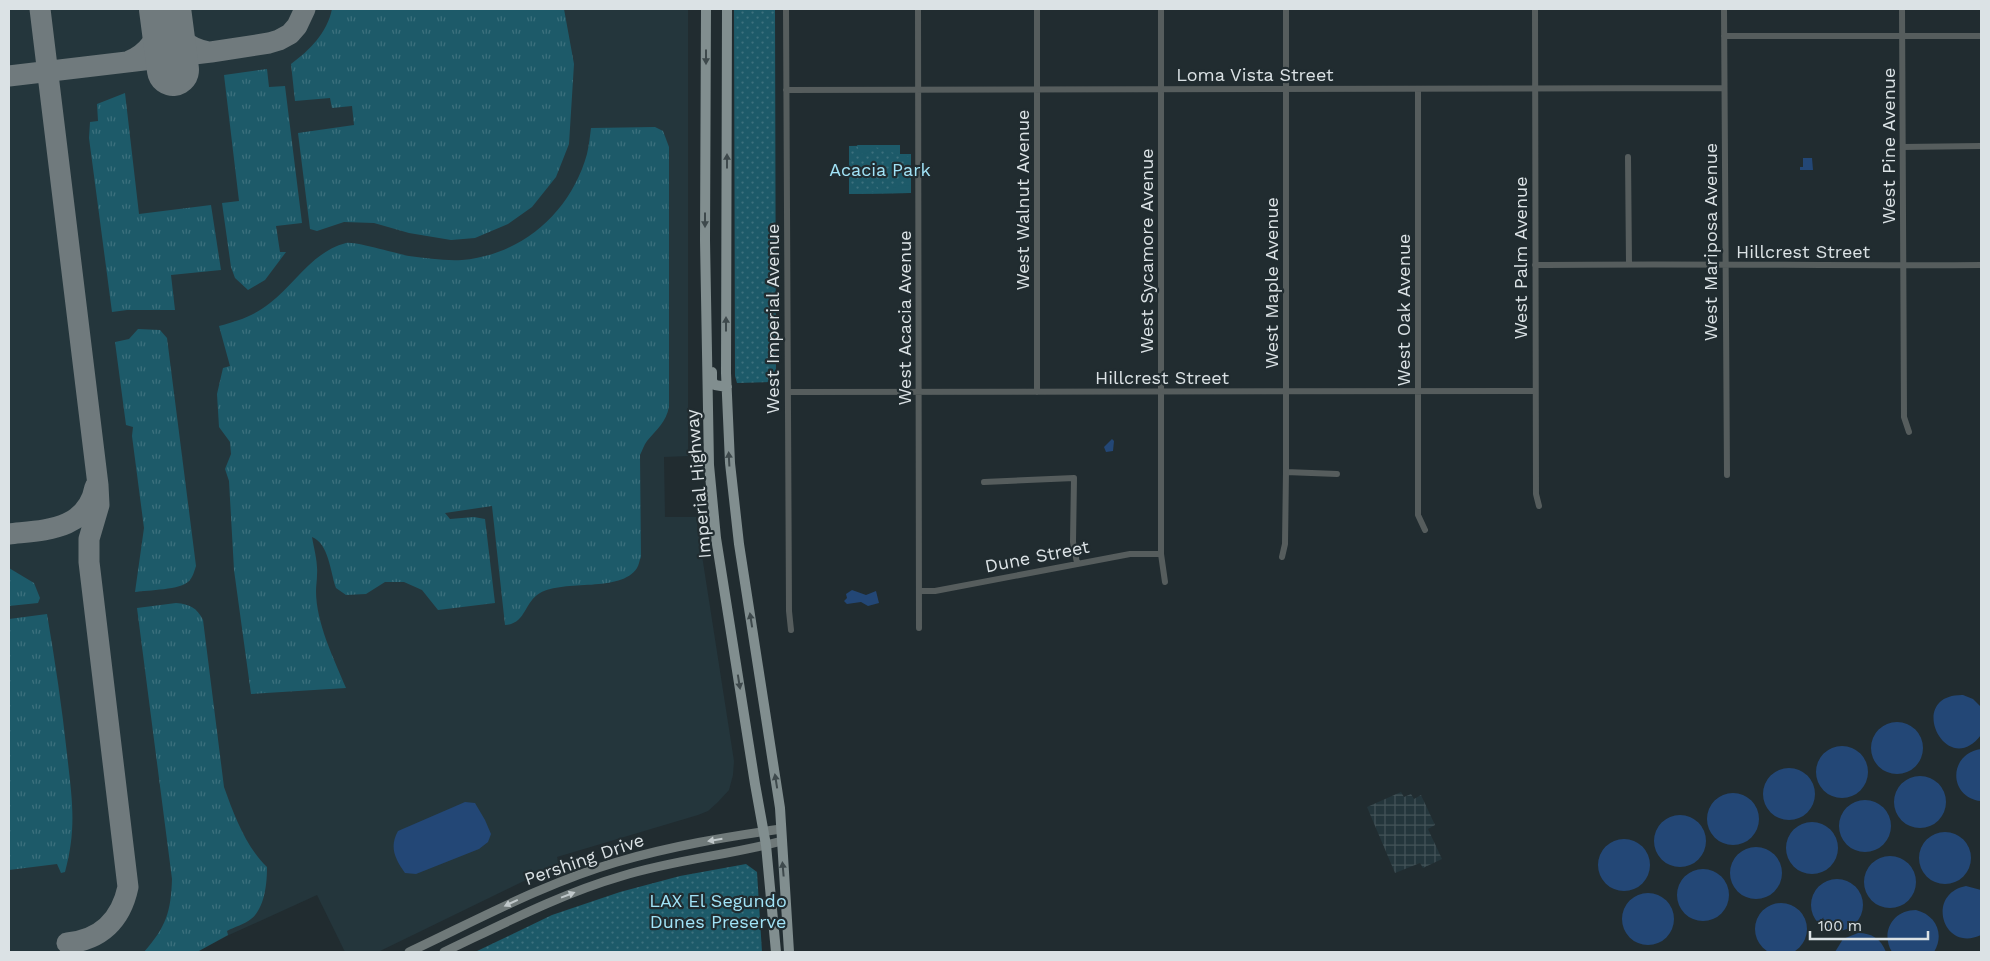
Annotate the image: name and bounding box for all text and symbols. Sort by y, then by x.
one-way arrow [702,50,710,66]
street label: Loma Vista Street [1176,64,1334,85]
street label: West Pine Avenue [1878,68,1899,224]
street label: West Walnut Avenue [1012,110,1033,290]
street label: West Mariposa Avenue [1700,143,1721,341]
street label: West Sycamore Avenue [1136,148,1157,354]
one-way arrow [723,153,731,169]
park label: Acacia Park [829,159,931,180]
street label: West Palm Avenue [1510,176,1531,340]
street label: West Maple Avenue [1261,197,1282,369]
one-way arrow [701,212,709,228]
street label: West Imperial Avenue [762,224,783,414]
street label: West Acacia Avenue [894,230,915,406]
street label: West Oak Avenue [1393,234,1414,386]
street label: Hillcrest Street [1736,241,1870,262]
one-way arrow [722,316,730,332]
street label: Hillcrest Street [1095,367,1229,388]
street label: Imperial Highway [681,408,715,560]
one-way arrow [725,451,733,467]
street label: Dune Street [983,536,1091,576]
one-way arrow [747,612,755,628]
one-way arrow [735,674,743,690]
one-way arrow [772,772,780,788]
street label: Pershing Drive [521,829,647,889]
one-way arrow [707,836,723,844]
one-way arrow [779,860,787,876]
one-way arrow [561,890,575,898]
park label: LAX El Segundo Dunes Preserve [649,890,787,932]
one-way arrow [504,900,518,908]
scale bar [1810,908,1928,940]
text: 100 m [1818,917,1862,935]

